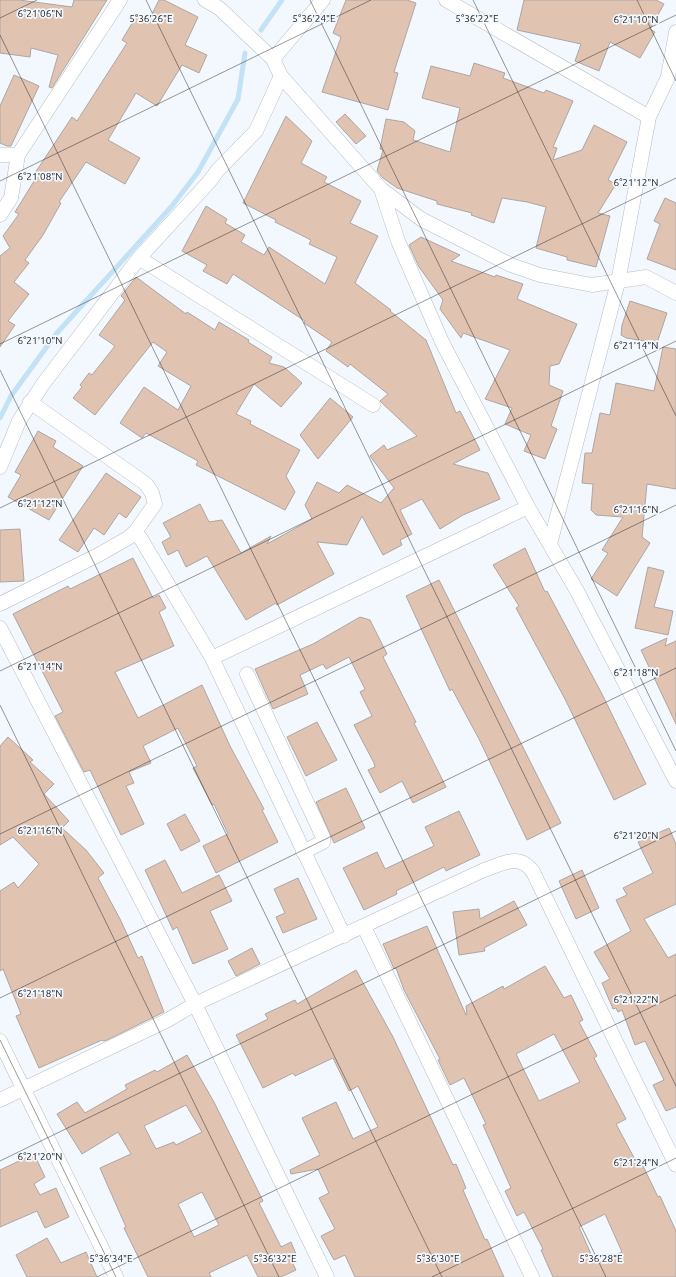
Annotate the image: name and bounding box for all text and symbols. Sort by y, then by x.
text: 6°21'06"N [18,8,62,19]
text: 5°36'26"E [129,13,173,24]
text: 5°36'24"E [292,13,336,24]
text: 5°36'22"E [455,13,499,24]
text: 6°21'10"N [614,14,658,25]
text: 6°21'08"N [18,171,62,182]
text: 6°21'12"N [614,177,658,188]
text: 6°21'10"N [18,335,62,346]
text: 6°21'14"N [614,340,658,351]
text: 6°21'12"N [18,498,62,509]
text: 6°21'16"N [614,504,658,515]
text: 6°21'14"N [18,661,62,672]
text: 6°21'18"N [614,667,658,678]
text: 6°21'16"N [18,825,62,836]
text: 6°21'20"N [614,830,658,841]
text: 6°21'18"N [18,988,62,999]
text: 6°21'22"N [614,994,658,1005]
text: 6°21'20"N [18,1151,62,1162]
text: 6°21'24"N [614,1157,658,1168]
text: 5°36'34"E [89,1253,133,1264]
text: 5°36'32"E [253,1253,297,1264]
text: 5°36'30"E [416,1253,460,1264]
text: 5°36'28"E [579,1253,623,1264]

